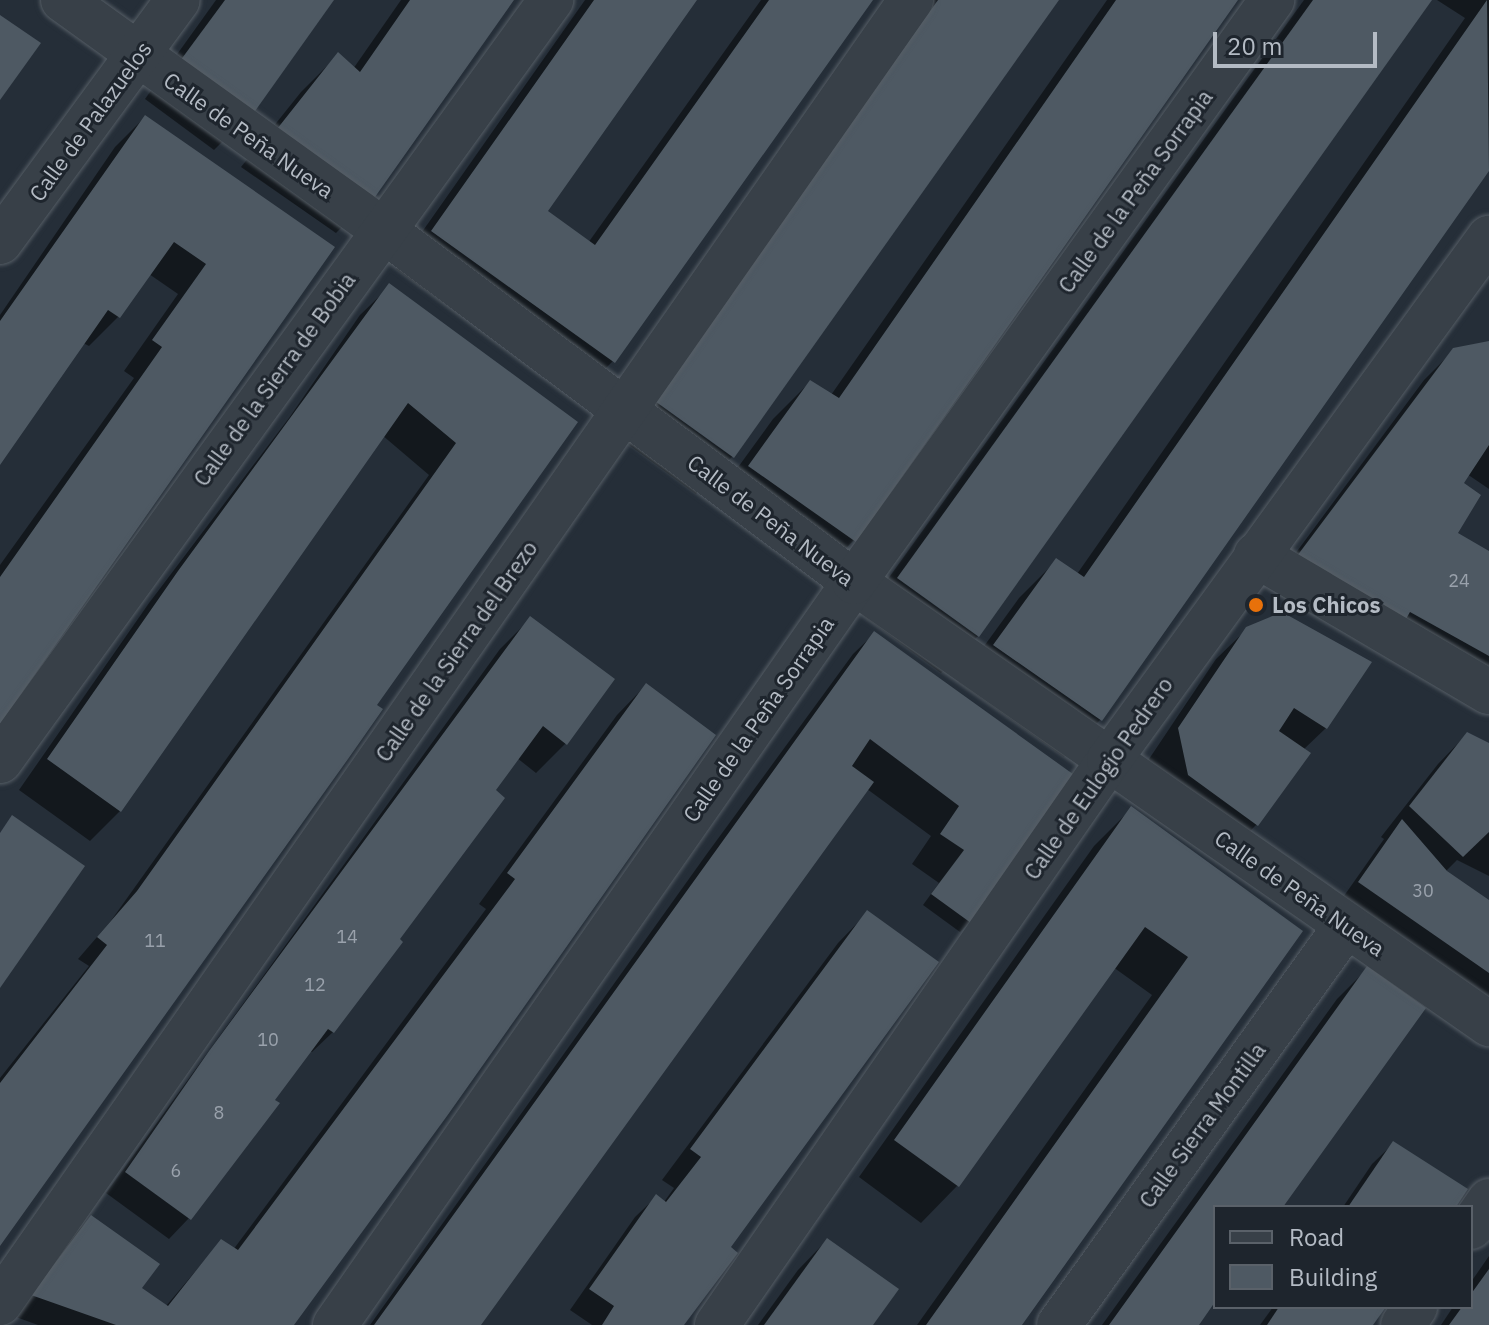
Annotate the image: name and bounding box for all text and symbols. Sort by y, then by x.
scale bar [1217,16,1381,66]
text: 20 m [1227,30,1282,62]
street label: Calle de Palazuelos [23,36,157,206]
street label: Calle de Peña Nueva [159,66,339,204]
street label: Calle de la Peña Sorrapia [1052,84,1218,298]
street label: Calle de la Sierra de Bobia [188,267,360,491]
street label: Calle de Peña Nueva [683,449,859,591]
street label: Calle de la Sierra del Brezo [370,536,542,766]
house number: 24 [1448,570,1470,592]
place label: Los Chicos [1272,592,1381,618]
marker: Los Chicos [1247,596,1265,614]
street label: Calle de la Peña Sorrapia [677,611,839,827]
street label: Calle de Eulogio Pedrero [1018,672,1178,884]
street label: Calle de Peña Nueva [1210,824,1390,962]
house number: 30 [1412,880,1434,902]
house number: 14 [336,926,358,948]
house number: 11 [144,930,166,952]
house number: 12 [304,974,326,996]
house number: 10 [257,1029,279,1051]
street label: Calle Sierra Montilla [1133,1037,1271,1213]
house number: 8 [214,1102,224,1124]
house number: 6 [171,1160,181,1182]
legend [1213,1205,1473,1309]
text: Road [1289,1221,1344,1253]
text: Building [1289,1261,1377,1293]

